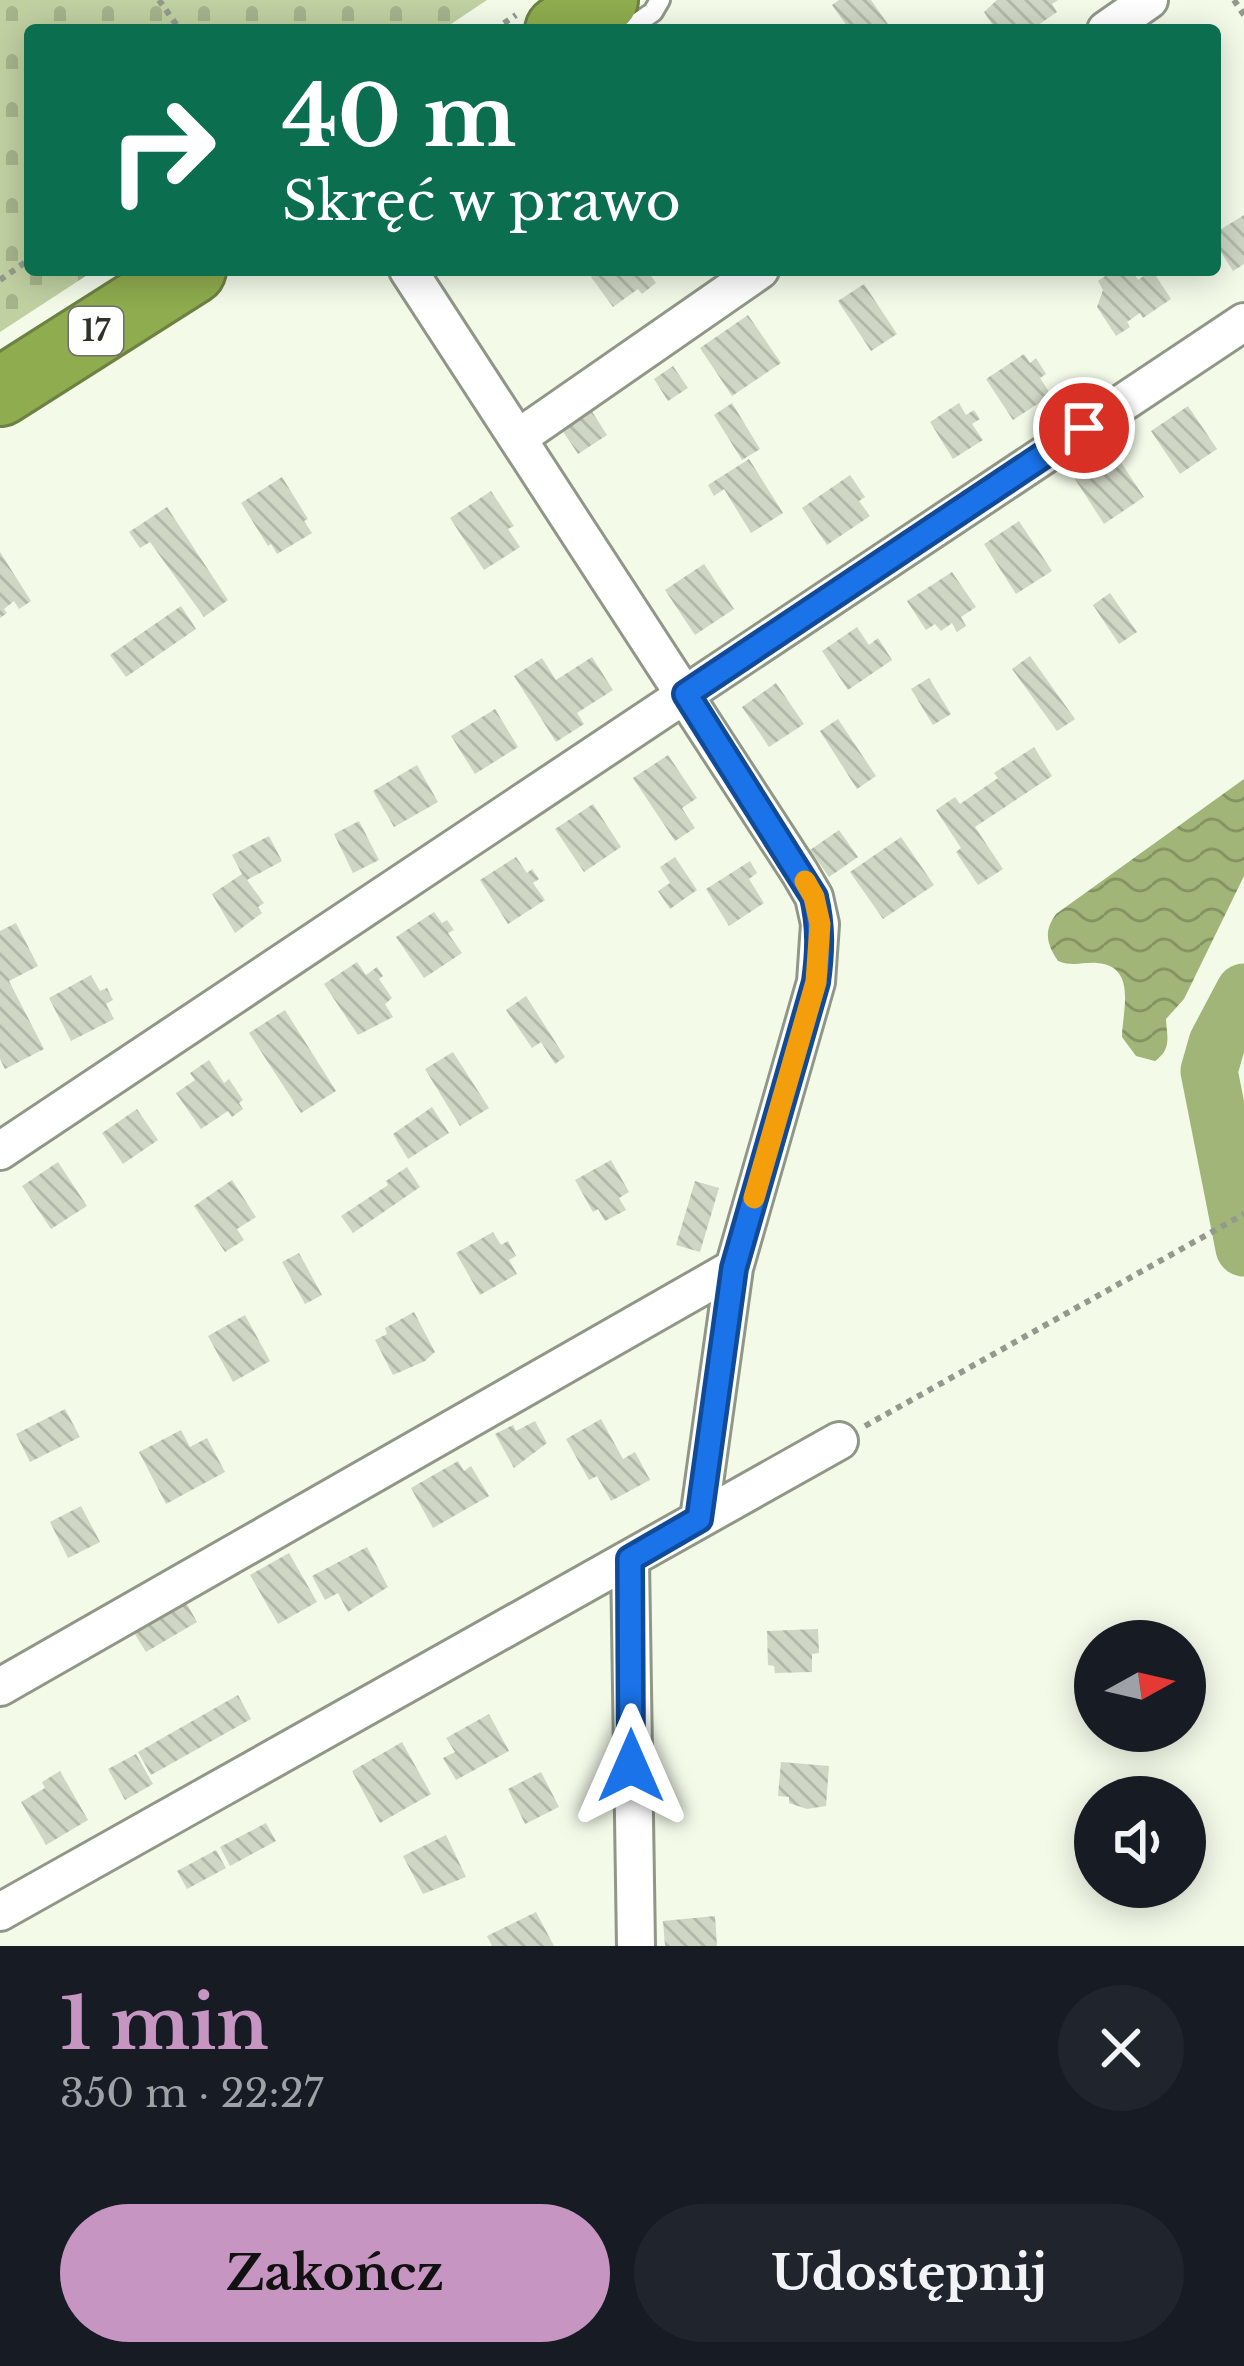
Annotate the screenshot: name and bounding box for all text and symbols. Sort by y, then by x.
text: 40 m [282,65,516,169]
icon: right [84,72,240,228]
text: Skręć w prawo [282,168,681,235]
road number: 17 [69,307,123,355]
pin [1033,377,1135,479]
icon: arrive [1051,395,1117,461]
north arrow [1074,1620,1206,1752]
map controls [1074,1620,1206,1908]
position arrow [568,1703,694,1829]
button: sound [1074,1776,1206,1908]
text: 1 min [60,1979,269,2068]
button: close [1058,1985,1184,2111]
text: 350 m · 22:27 [60,2069,323,2118]
button: Zakończ [60,2204,610,2342]
button: Udostępnij [634,2204,1184,2342]

